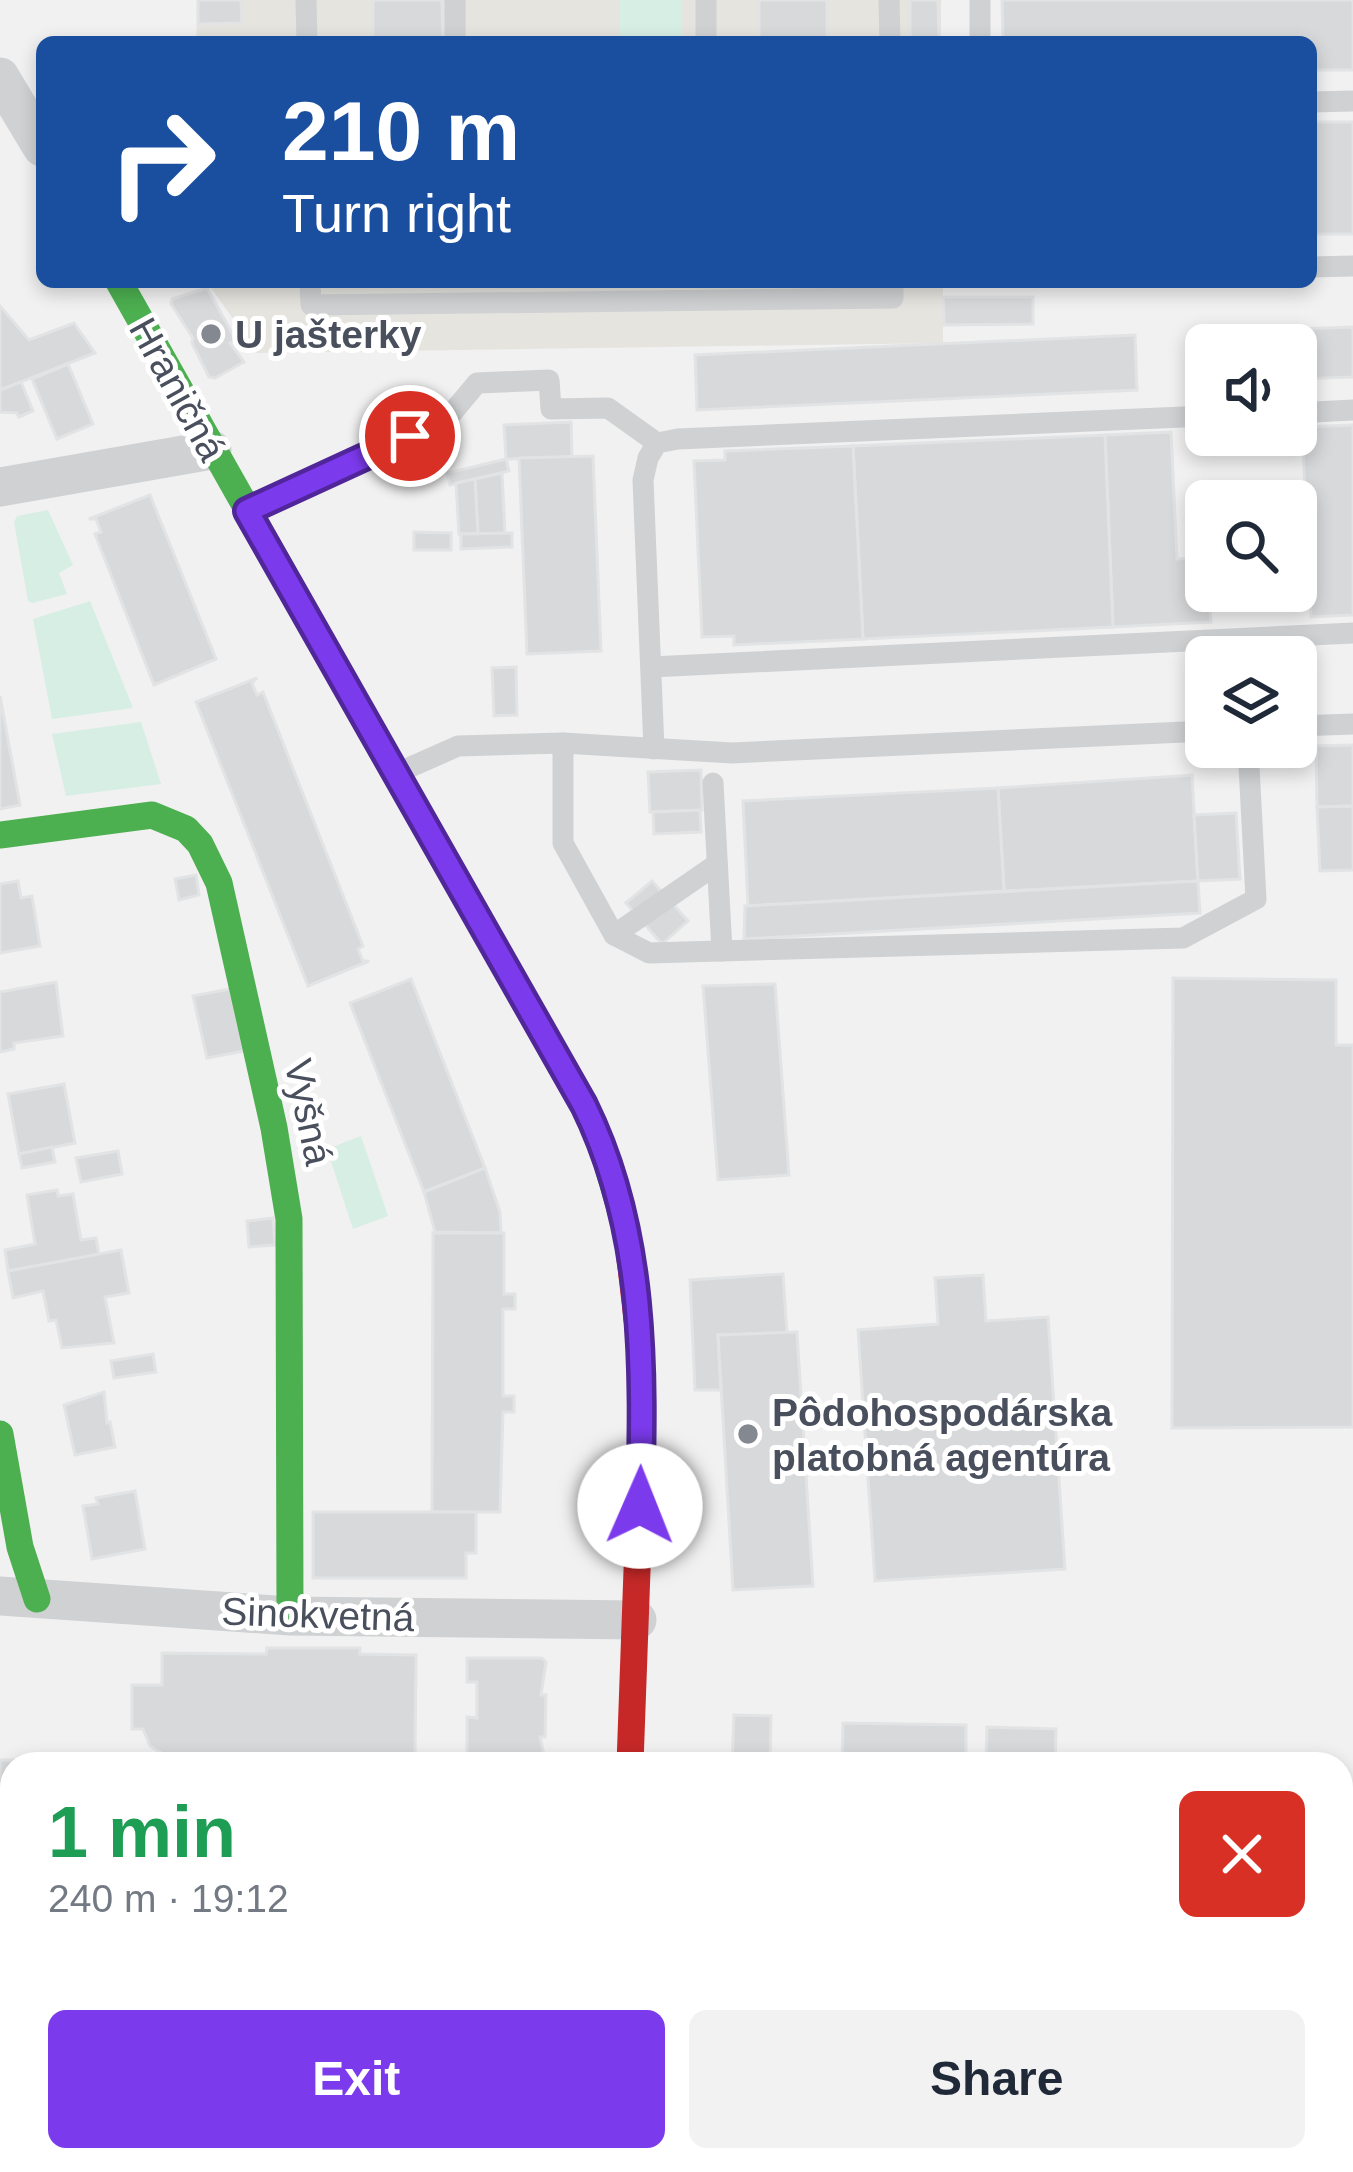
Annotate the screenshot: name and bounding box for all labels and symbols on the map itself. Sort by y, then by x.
street label: Hraničná [121,311,234,468]
place label: U jašterky [235,313,422,356]
marker: U jašterky [198,321,224,347]
pin [359,385,461,487]
street label: Vyšná [276,1055,341,1169]
place label: Pôdohospodárska platobná agentúra [772,1391,1113,1479]
marker: Pôdohospodárska platobná agentúra [735,1421,761,1447]
position arrow [577,1443,703,1569]
street label: Sinokvetná [221,1590,415,1639]

